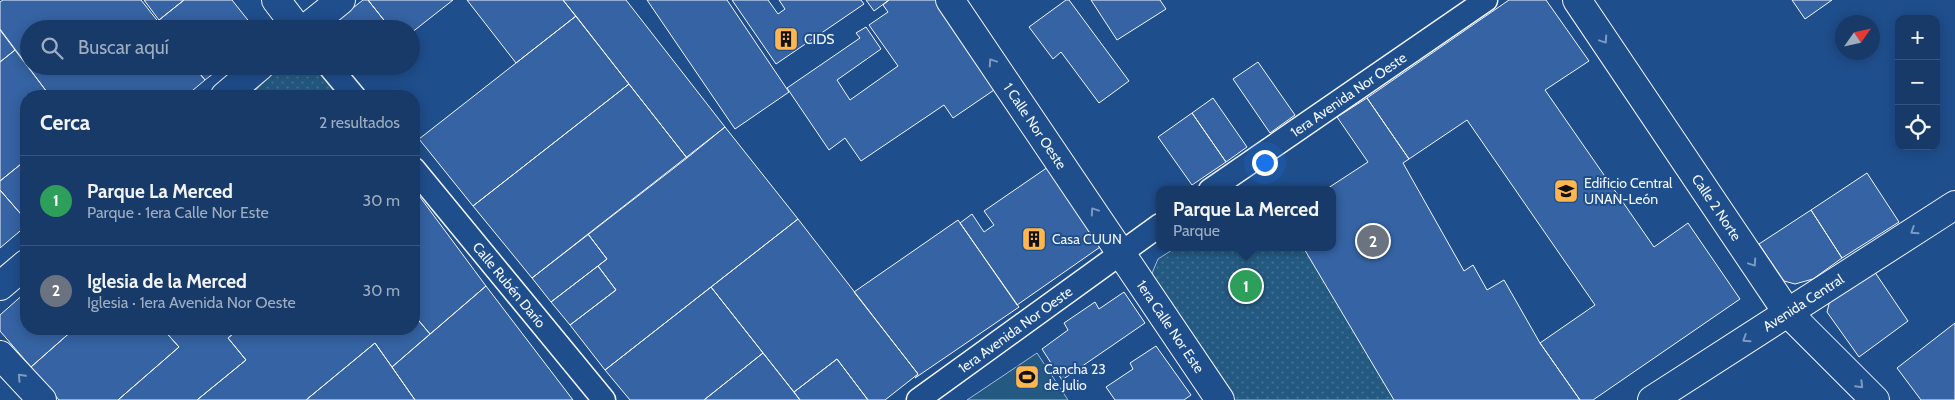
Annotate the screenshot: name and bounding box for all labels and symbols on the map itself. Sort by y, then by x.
north arrow [1835,15,1880,60]
building icon: CIDS [773,26,799,52]
place label: CIDS [804,30,835,48]
one-way arrow [1598,35,1607,44]
street label: 1era Avenida Nor Oeste [1287,48,1410,141]
one-way arrow [989,58,998,68]
street label: 1 Calle Nor Oeste [999,79,1071,173]
your location [1252,150,1278,176]
street label: Calle 2 Norte [1688,171,1745,244]
place label: Edificio Central UNAN-León [1584,174,1673,208]
school or university icon: Edificio Central UNAN-León [1553,178,1579,204]
one-way arrow [1091,207,1100,217]
pin: 2 [1357,222,1389,260]
one-way arrow [1910,225,1920,234]
building icon: Casa CUUN [1021,226,1047,252]
place label: Casa CUUN [1052,230,1122,248]
street label: Calle Rubén Darío [469,238,550,332]
one-way arrow [1747,257,1756,266]
pin: 1 [1230,267,1262,305]
street label: Avenida Central [1759,269,1848,335]
street label: 1era Calle Nor Este [1133,277,1208,377]
street label: 1era Avenida Nor Oeste [954,282,1076,377]
one-way arrow [1742,333,1751,342]
place label: Cancha 23 de Julio [1044,360,1106,394]
sports icon: Cancha 23 de Julio [1014,364,1040,390]
one-way arrow [18,374,27,383]
one-way arrow [1854,379,1863,388]

